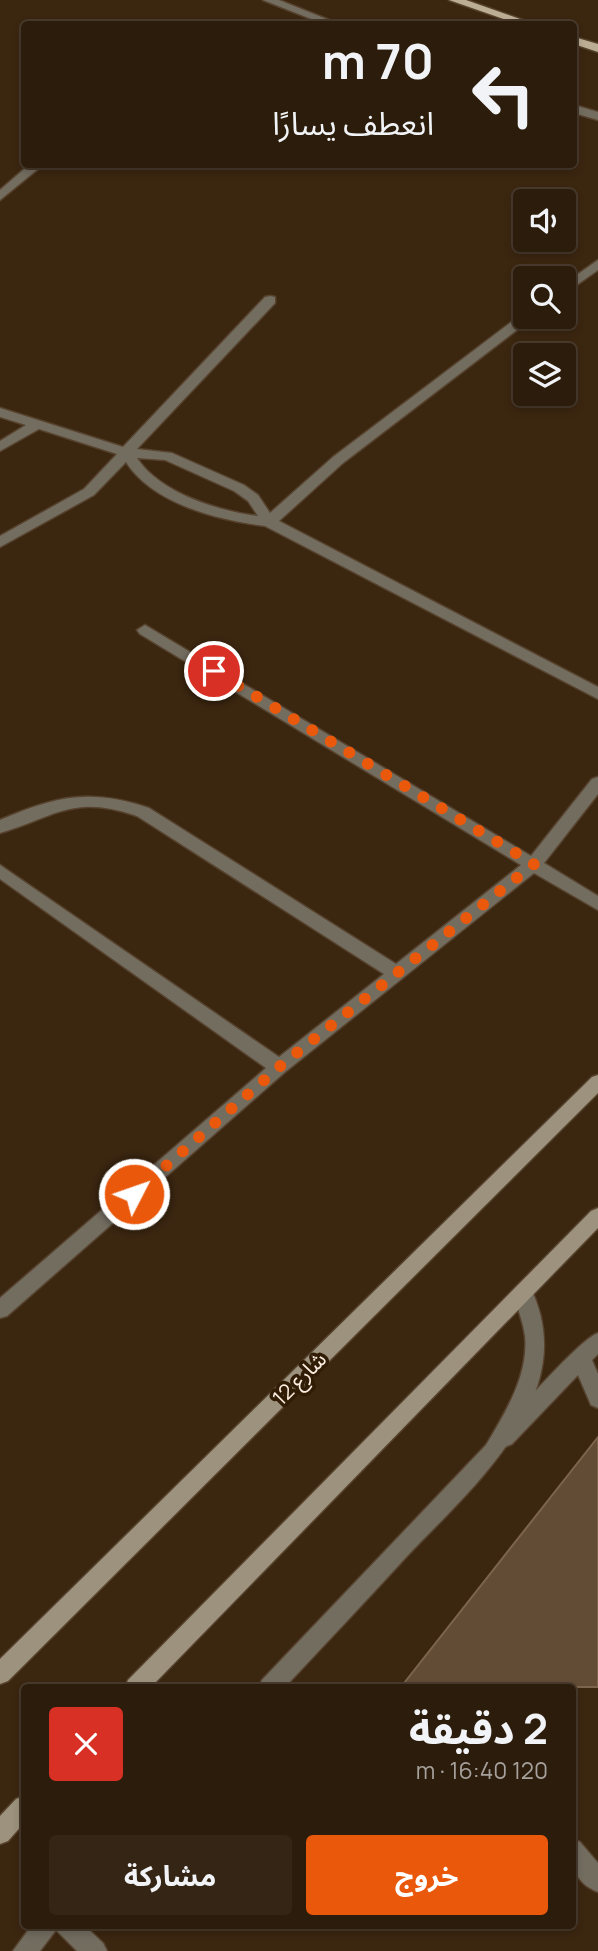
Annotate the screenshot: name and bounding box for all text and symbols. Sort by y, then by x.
text: 70 m [322,27,434,94]
icon: left [458,49,549,140]
text: انعطف يسارًا [272,101,434,145]
map controls [513,189,576,406]
button: sound [513,189,576,252]
button: search [513,266,576,329]
button: layers [513,343,576,406]
pin [184,641,244,701]
icon: arrive [195,652,233,690]
position arrow [97,1157,171,1231]
street label: شارع 12 [266,1345,333,1412]
text: 2 دقيقة [409,1699,548,1757]
button: close [49,1707,123,1781]
text: 120 m · 16:40 [416,1754,548,1786]
button: مشاركة [49,1835,292,1915]
button: خروج [306,1835,548,1915]

